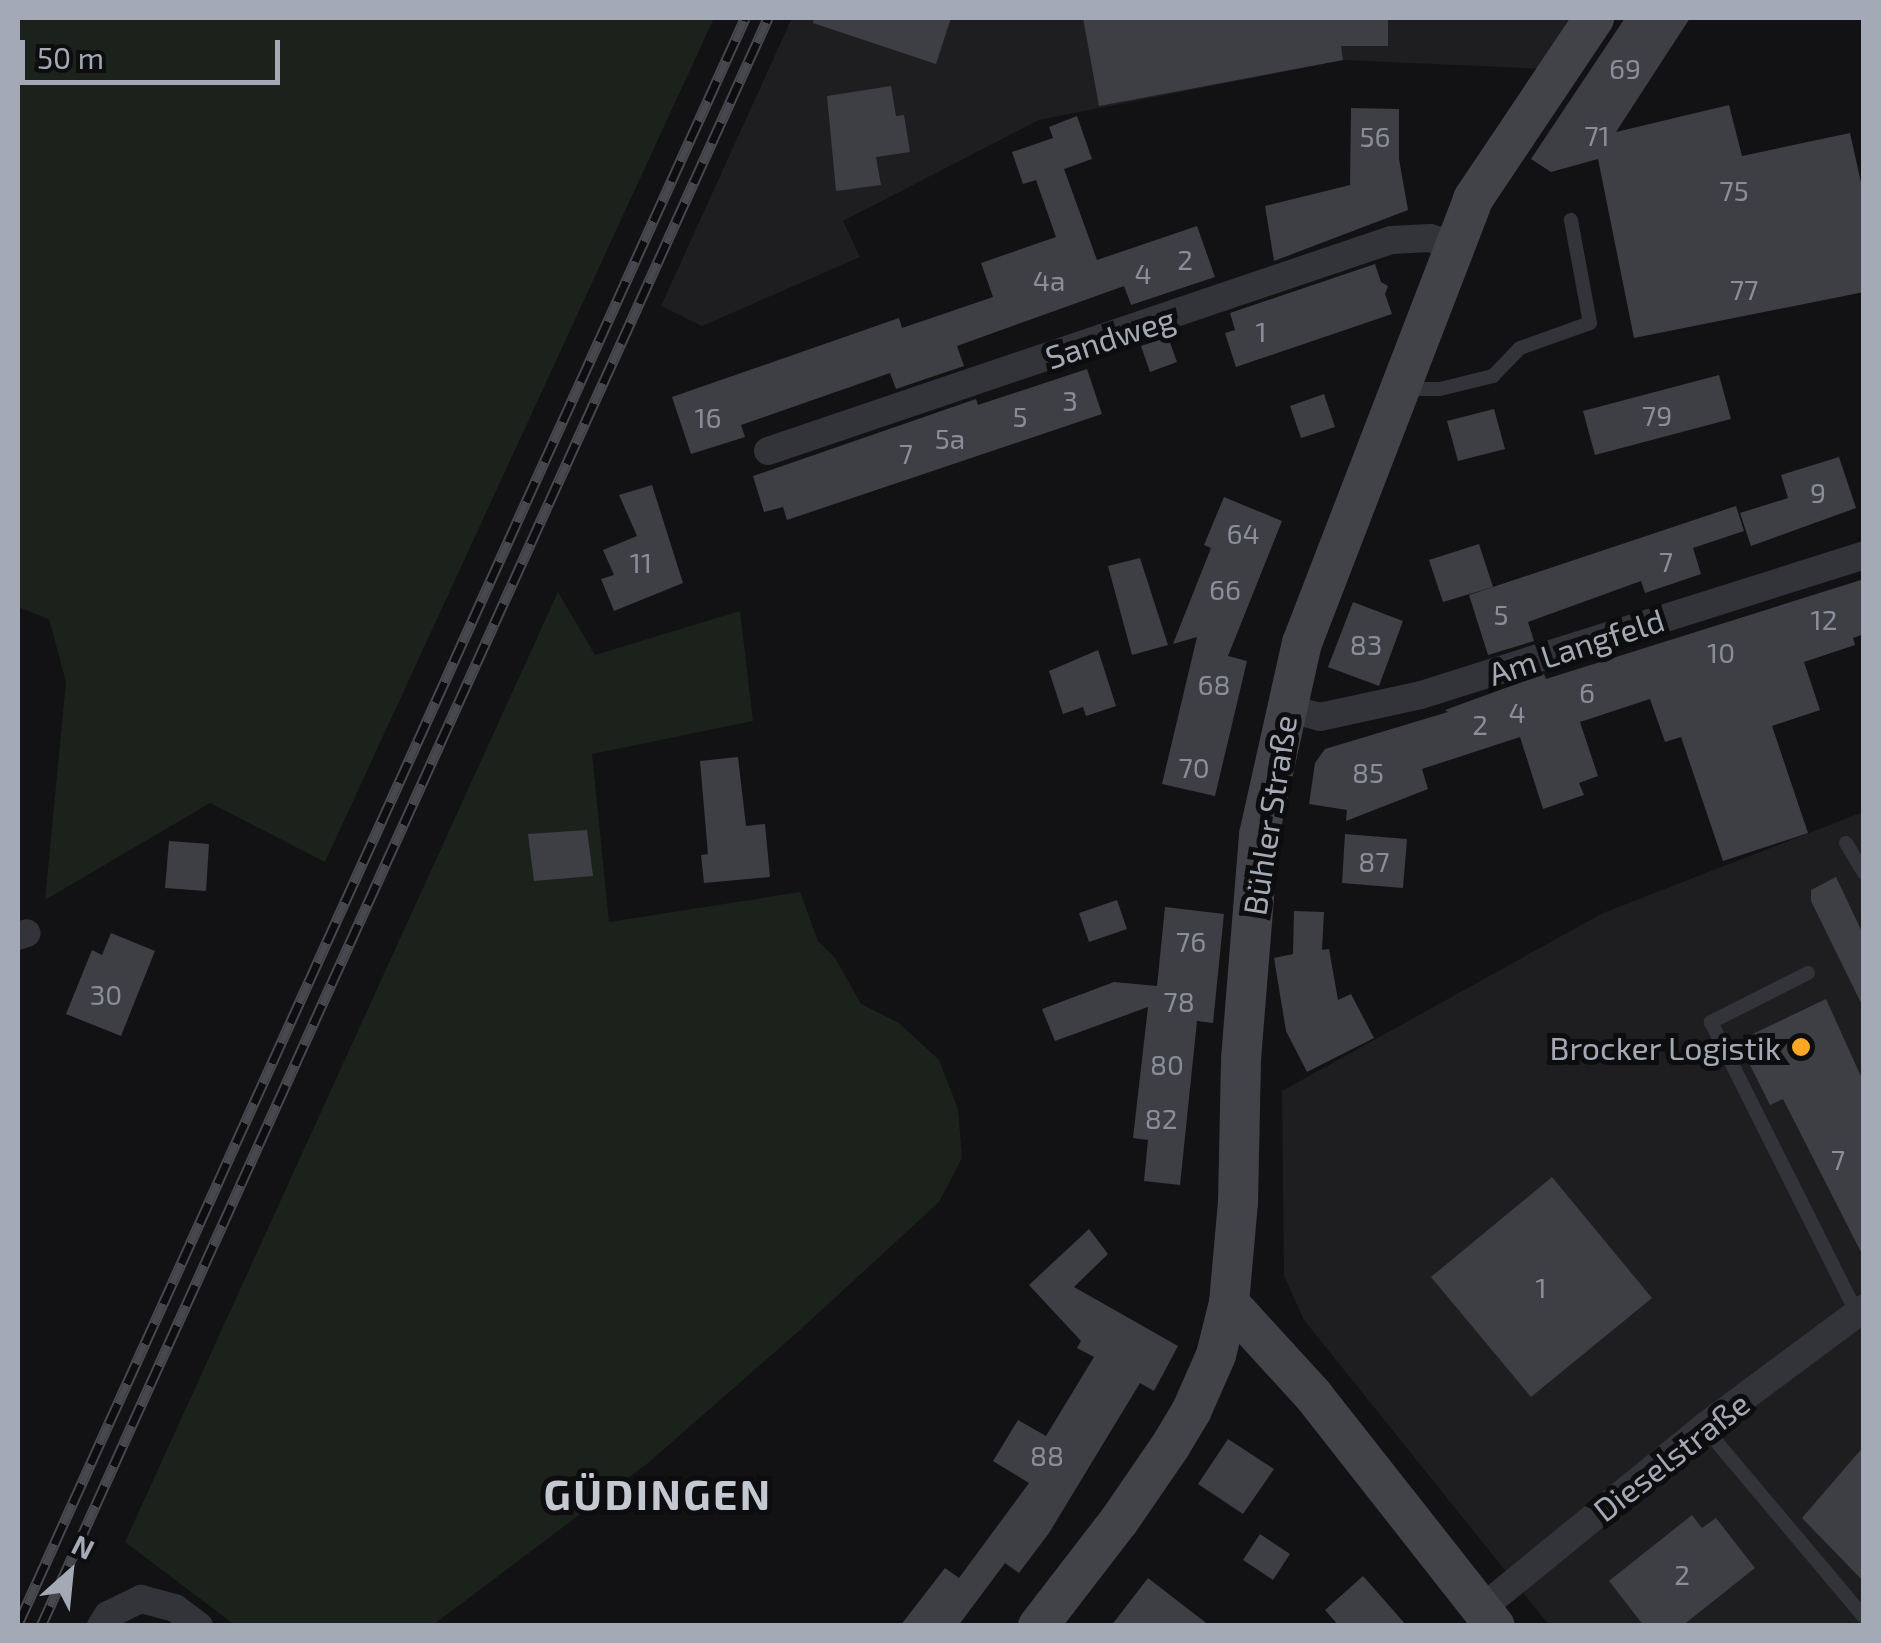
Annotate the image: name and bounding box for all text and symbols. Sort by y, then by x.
scale bar [25,20,285,82]
text: 50 m [37,39,104,75]
house number: 69 [1609,51,1641,85]
house number: 71 [1584,118,1610,152]
house number: 56 [1359,119,1391,153]
house number: 75 [1719,173,1749,207]
house number: 2 [1177,242,1193,276]
house number: 4 [1134,256,1152,290]
house number: 4a [1033,263,1065,297]
house number: 77 [1730,272,1758,306]
street label: Sandweg [1040,298,1180,376]
house number: 1 [1255,314,1267,348]
house number: 3 [1062,383,1078,417]
house number: 79 [1642,398,1672,432]
house number: 5 [1012,399,1028,433]
house number: 16 [694,400,722,434]
house number: 5a [935,421,965,455]
house number: 7 [899,436,913,470]
house number: 9 [1810,475,1826,509]
house number: 64 [1226,516,1260,550]
house number: 7 [1659,544,1673,578]
house number: 11 [630,545,652,579]
house number: 66 [1209,572,1241,606]
house number: 5 [1493,597,1509,631]
street label: Am Langfeld [1483,600,1669,692]
house number: 12 [1811,602,1837,636]
house number: 83 [1350,627,1382,661]
house number: 10 [1707,635,1735,669]
house number: 68 [1197,667,1231,701]
house number: 6 [1579,675,1595,709]
house number: 4 [1508,695,1526,729]
house number: 2 [1472,707,1488,741]
street label: Bühler Straße [1234,712,1304,918]
house number: 70 [1178,750,1210,784]
house number: 85 [1352,755,1384,789]
house number: 87 [1358,844,1390,878]
house number: 76 [1176,924,1206,958]
house number: 30 [90,977,122,1011]
house number: 78 [1163,984,1195,1018]
place label: Brocker Logistik [1549,1028,1781,1066]
marker: Brocker Logistik [1790,1036,1812,1058]
house number: 80 [1150,1047,1184,1081]
house number: 82 [1145,1101,1177,1135]
house number: 7 [1831,1142,1845,1176]
house number: 1 [1535,1270,1547,1304]
street label: Dieselstraße [1586,1383,1756,1529]
house number: 88 [1030,1438,1064,1472]
district label: GÜDINGEN [543,1468,773,1518]
north arrow [20,1523,120,1623]
text: N [67,1527,100,1566]
house number: 2 [1674,1557,1690,1591]

